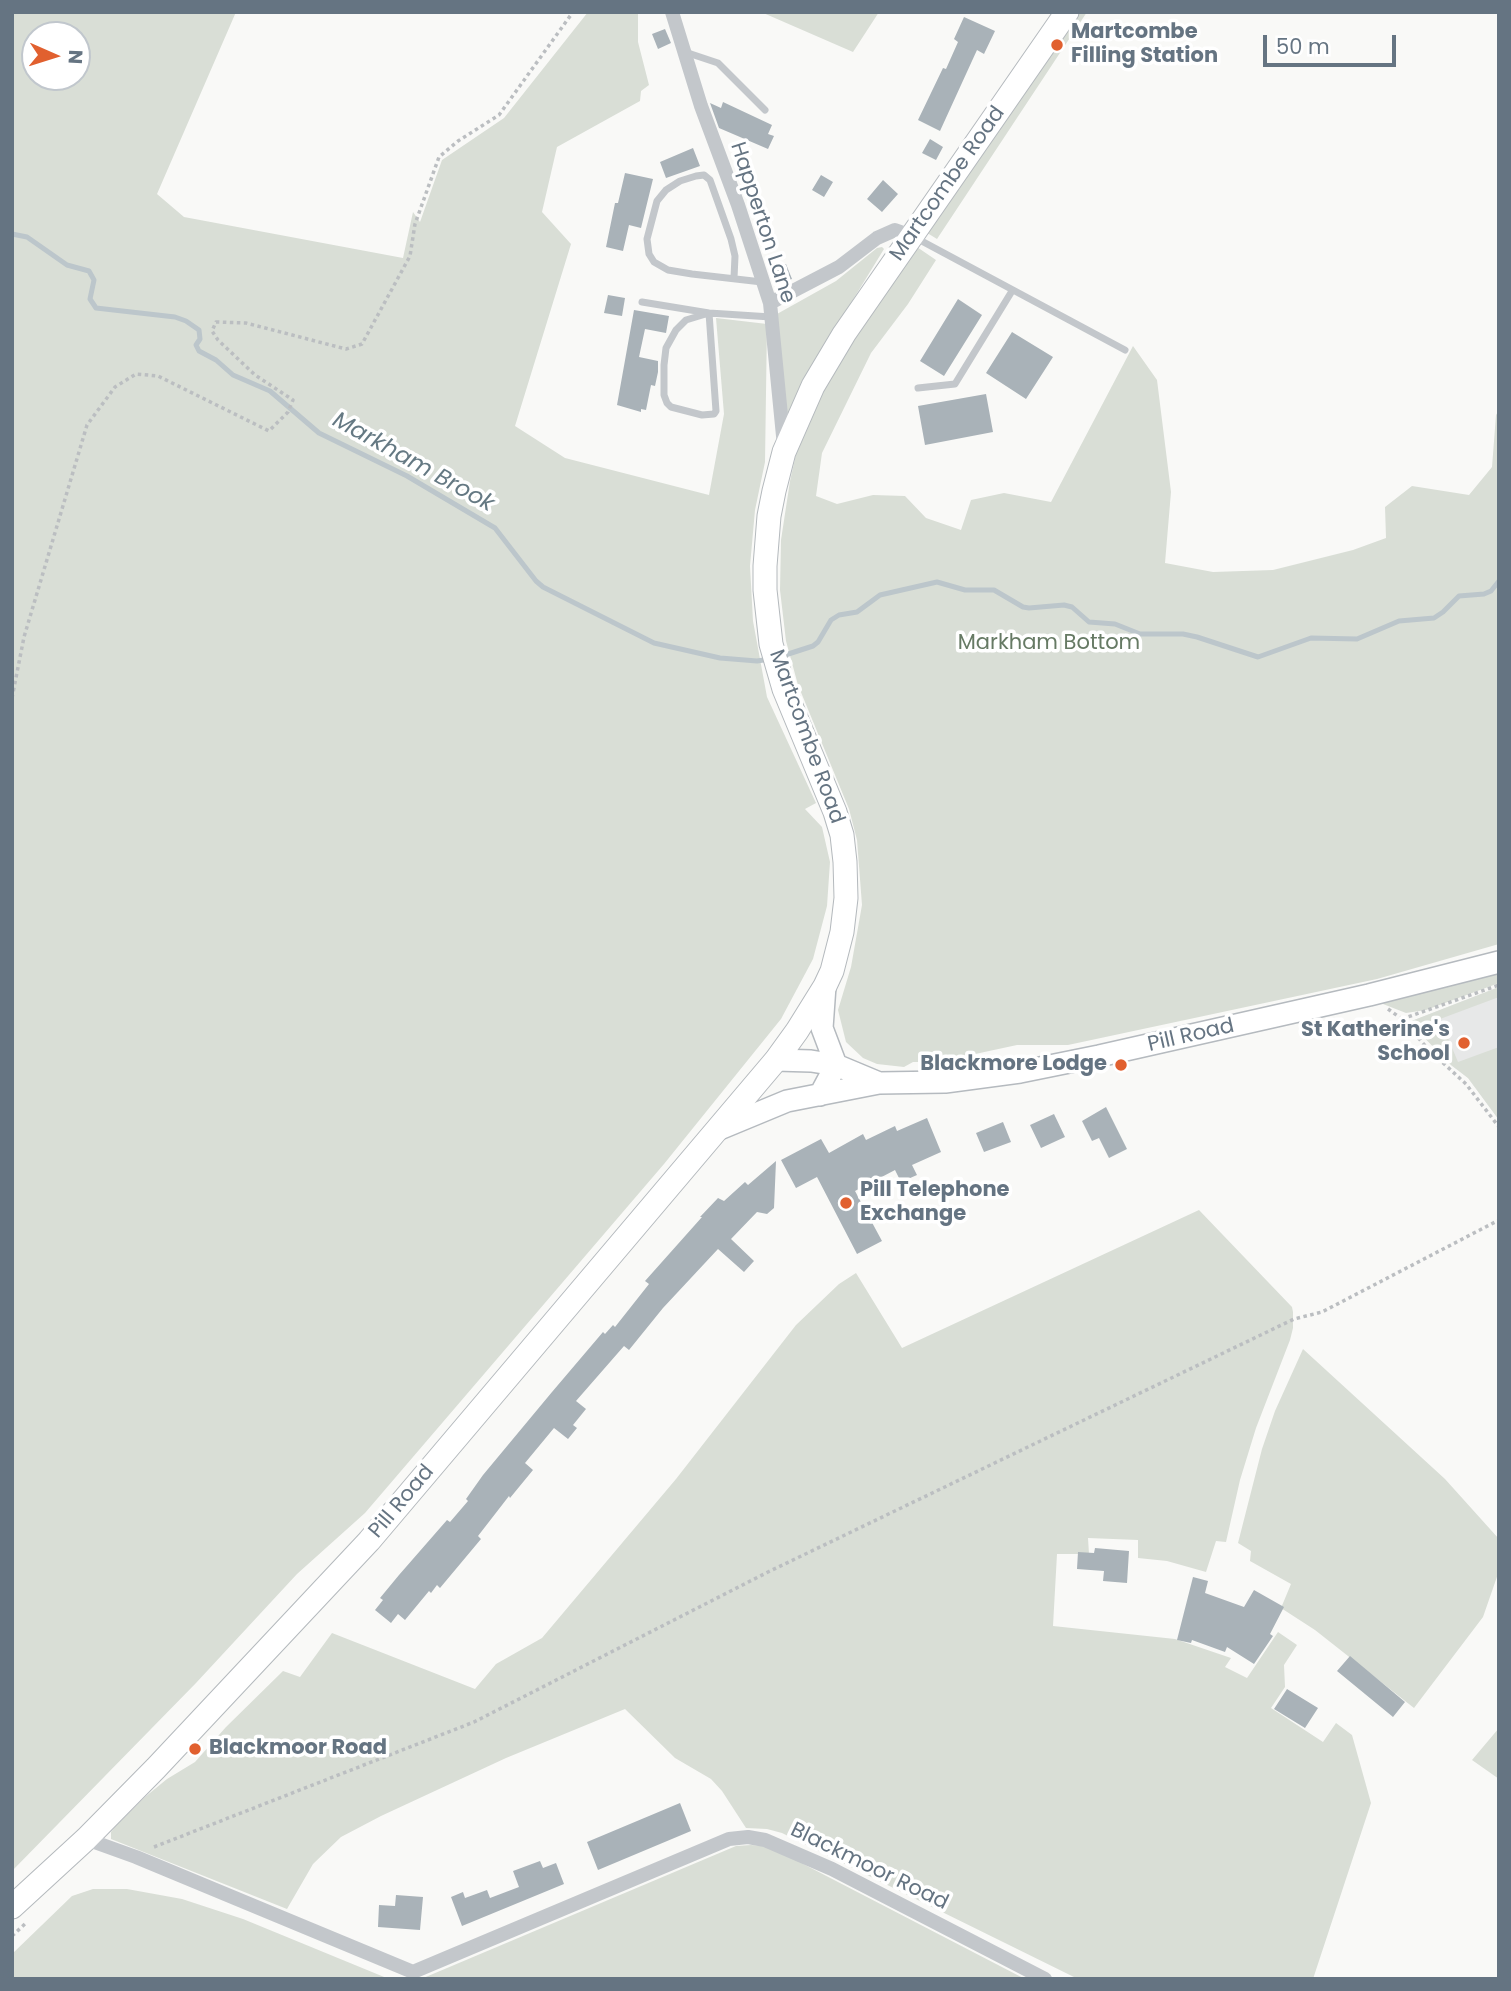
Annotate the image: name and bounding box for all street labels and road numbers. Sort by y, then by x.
street label: Martcombe Road [885,102,1011,266]
street label: Happerton Lane [724,139,800,307]
street label: Martcombe Road [763,647,849,827]
street label: Pill Road [1145,1014,1237,1058]
street label: Pill Road [364,1460,440,1544]
street label: Blackmoor Road [786,1818,952,1916]

